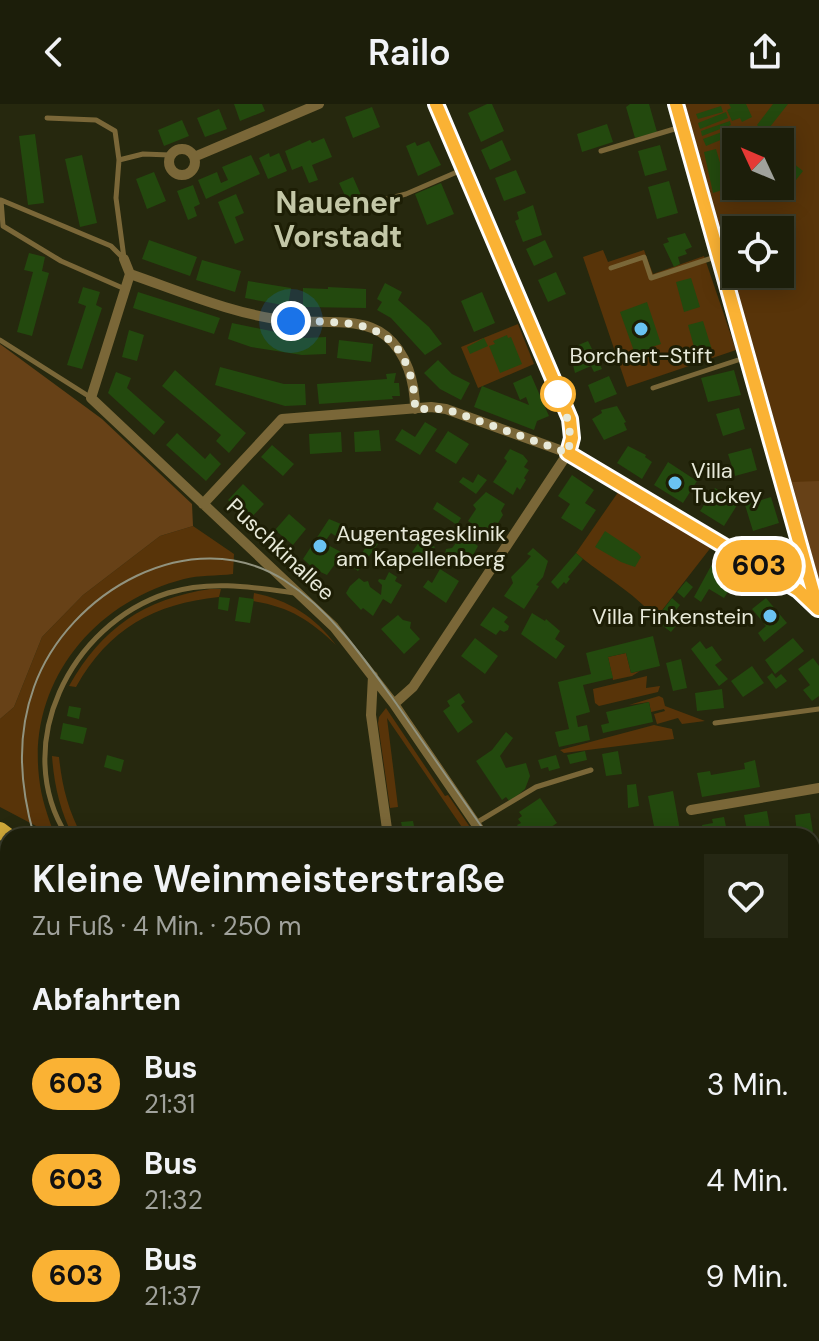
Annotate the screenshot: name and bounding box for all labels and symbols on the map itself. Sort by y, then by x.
north arrow [722,128,794,200]
district label: Nauener Vorstadt [274,183,402,256]
your location [271,301,311,341]
marker: Borchert-Stift [632,320,650,338]
place label: Borchert-Stift [569,341,713,370]
unlabelled marker [541,377,575,411]
place label: Villa Tuckey [691,456,762,510]
marker: Villa Tuckey [666,474,684,492]
street label: Puschkinallee [221,492,341,607]
place label: Augentagesklinik am Kapellenberg [336,519,506,573]
marker: Augentagesklinik am Kapellenberg [311,537,329,555]
line badge: 603 [713,540,805,592]
place label: Villa Finkenstein [592,602,754,631]
marker: Villa Finkenstein [761,607,779,625]

